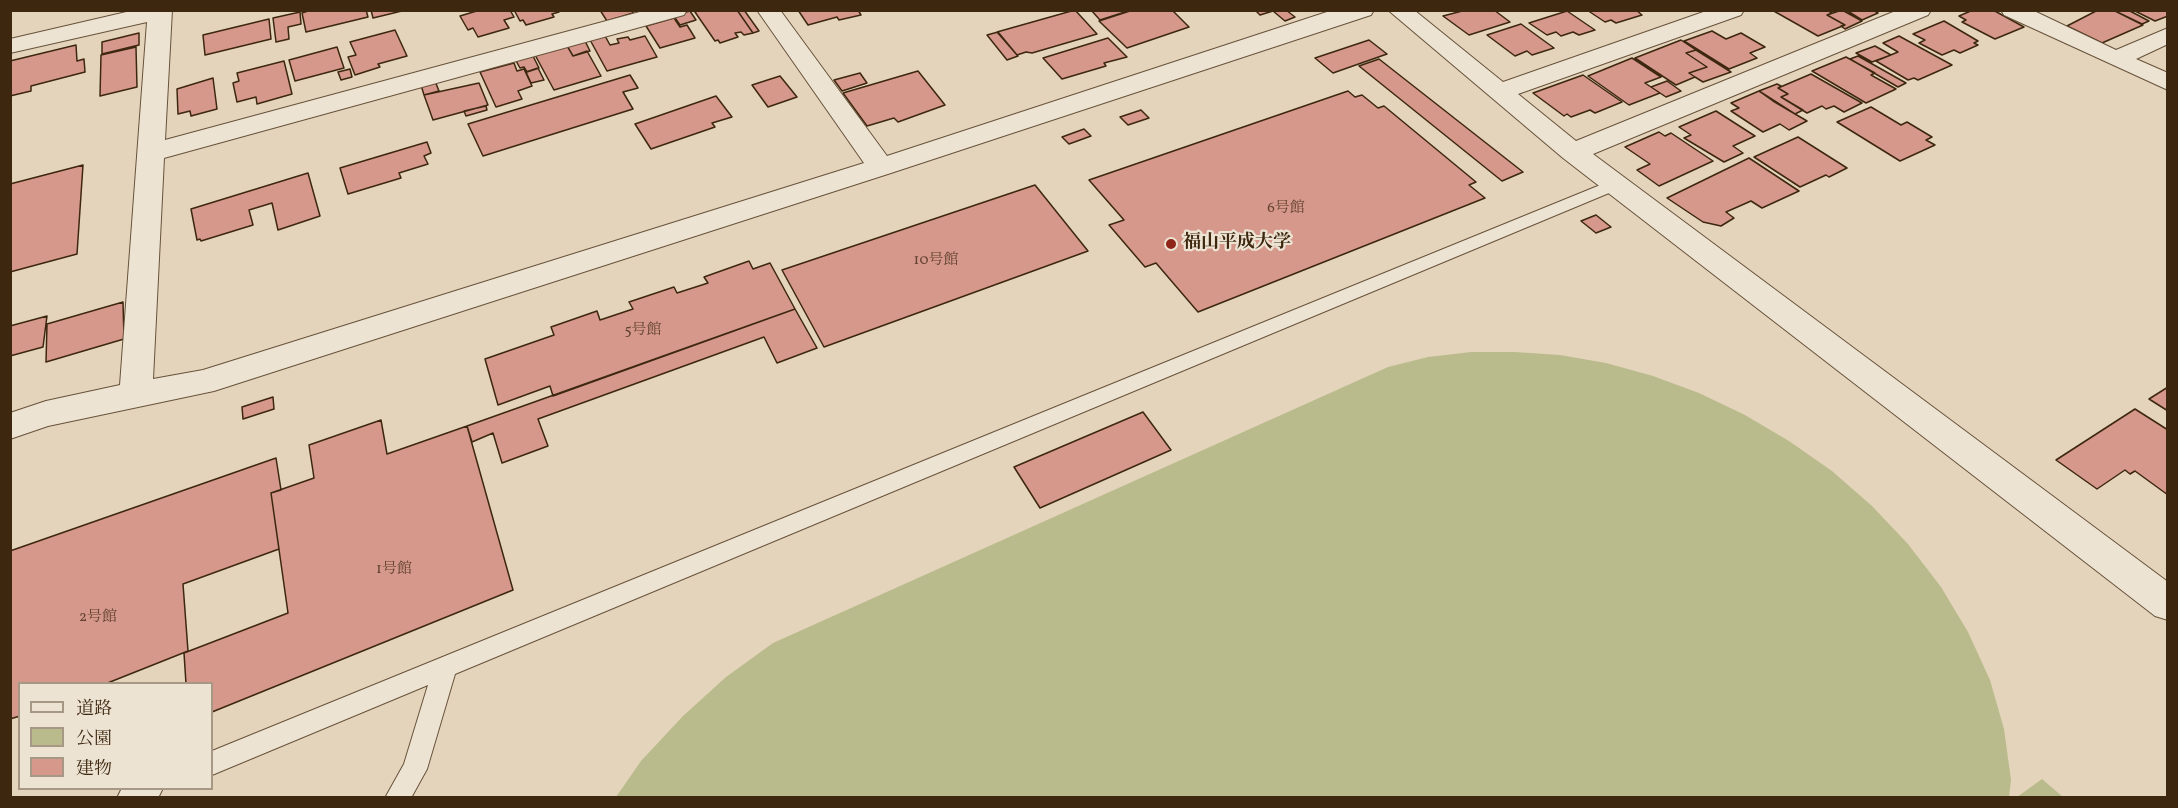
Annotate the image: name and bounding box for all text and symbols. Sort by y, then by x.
house number: 6号館 [1267,200,1305,218]
place label: 福山平成大学 [1183,233,1291,255]
marker: 福山平成大学 [1164,237,1178,251]
house number: 10号館 [914,252,958,270]
house number: 5号館 [624,322,662,340]
house number: 1号館 [376,561,412,579]
house number: 2号館 [79,609,117,627]
legend [18,682,213,790]
text: 道路 [76,697,112,722]
text: 公園 [76,727,112,752]
text: 建物 [76,757,112,782]

